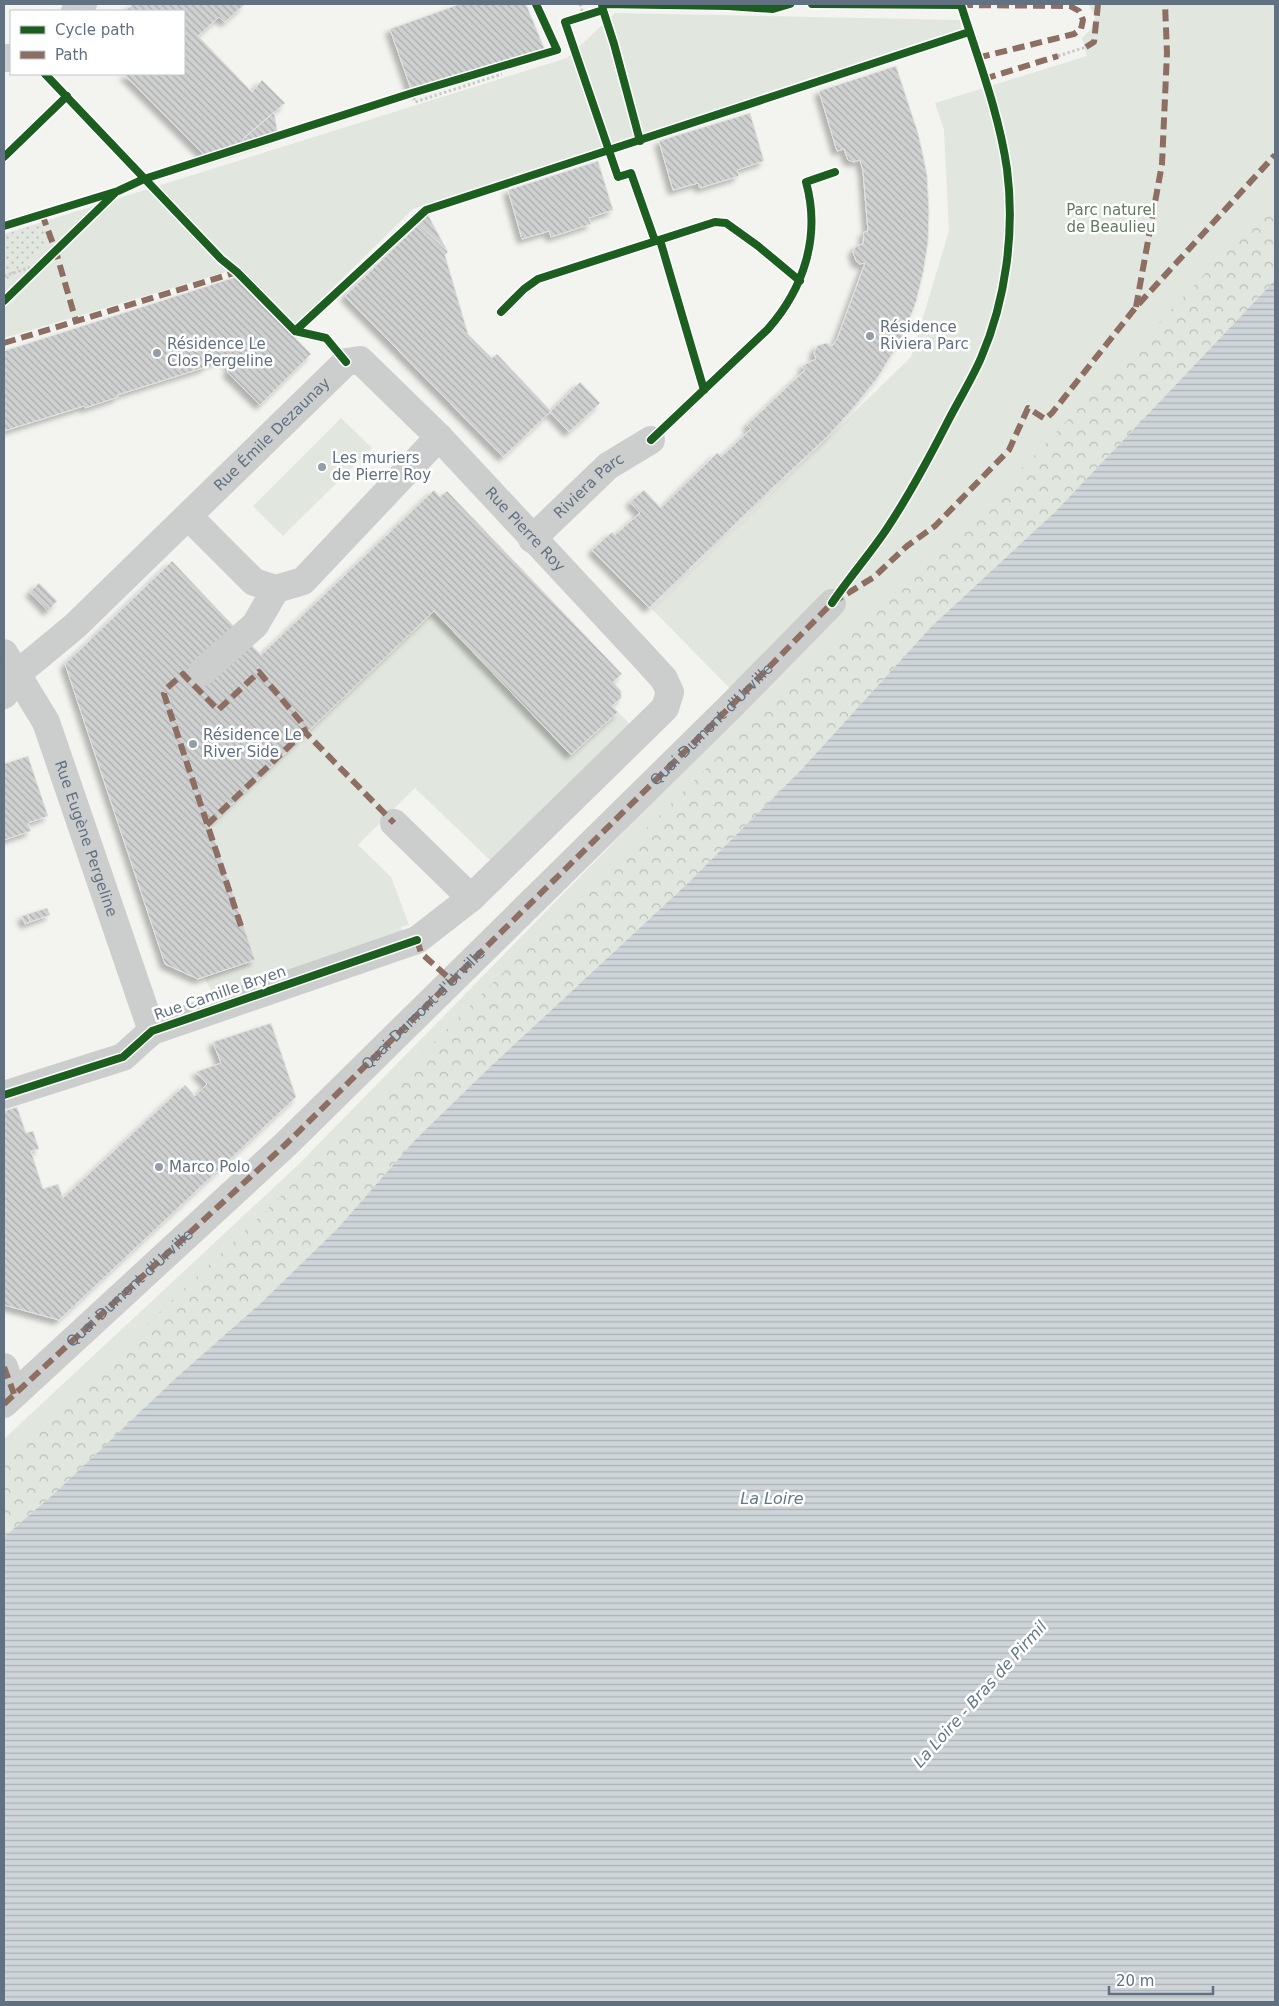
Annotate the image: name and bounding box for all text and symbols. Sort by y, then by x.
legend [10,10,185,75]
text: Cycle path [55,21,135,39]
text: Path [55,46,88,64]
park label: Parc naturel de Beaulieu [1066,201,1156,236]
place label: Résidence Riviera Parc [880,318,969,353]
marker: Résidence Riviera Parc [864,330,876,342]
place label: Résidence Le Clos Pergeline [167,335,273,370]
marker: Résidence Le Clos Pergeline [151,347,163,359]
street label: Rue Émile Dezaunay [210,374,334,495]
place label: Les muriers de Pierre Roy [332,449,431,484]
street label: Riviera Parc [550,450,627,522]
marker: Les muriers de Pierre Roy [316,461,328,473]
street label: Rue Pierre Roy [481,483,569,575]
street label: Quai Dumont d'Urville [646,660,777,790]
place label: Résidence Le River Side [203,726,302,761]
marker: Résidence Le River Side [187,738,199,750]
street label: Rue Eugène Pergeline [51,758,121,919]
street label: Quai Dumont d'Urville [358,944,489,1074]
street label: Rue Camille Bryen [152,962,288,1024]
place label: Marco Polo [169,1158,250,1176]
marker: Marco Polo [153,1161,165,1173]
street label: Quai Dumont d'Urville [63,1225,197,1351]
water label: La Loire [740,1489,804,1508]
water label: La Loire - Bras de Pirmil [909,1617,1051,1771]
scale bar [1109,1964,1213,1996]
text: 20 m [1116,1972,1154,1990]

